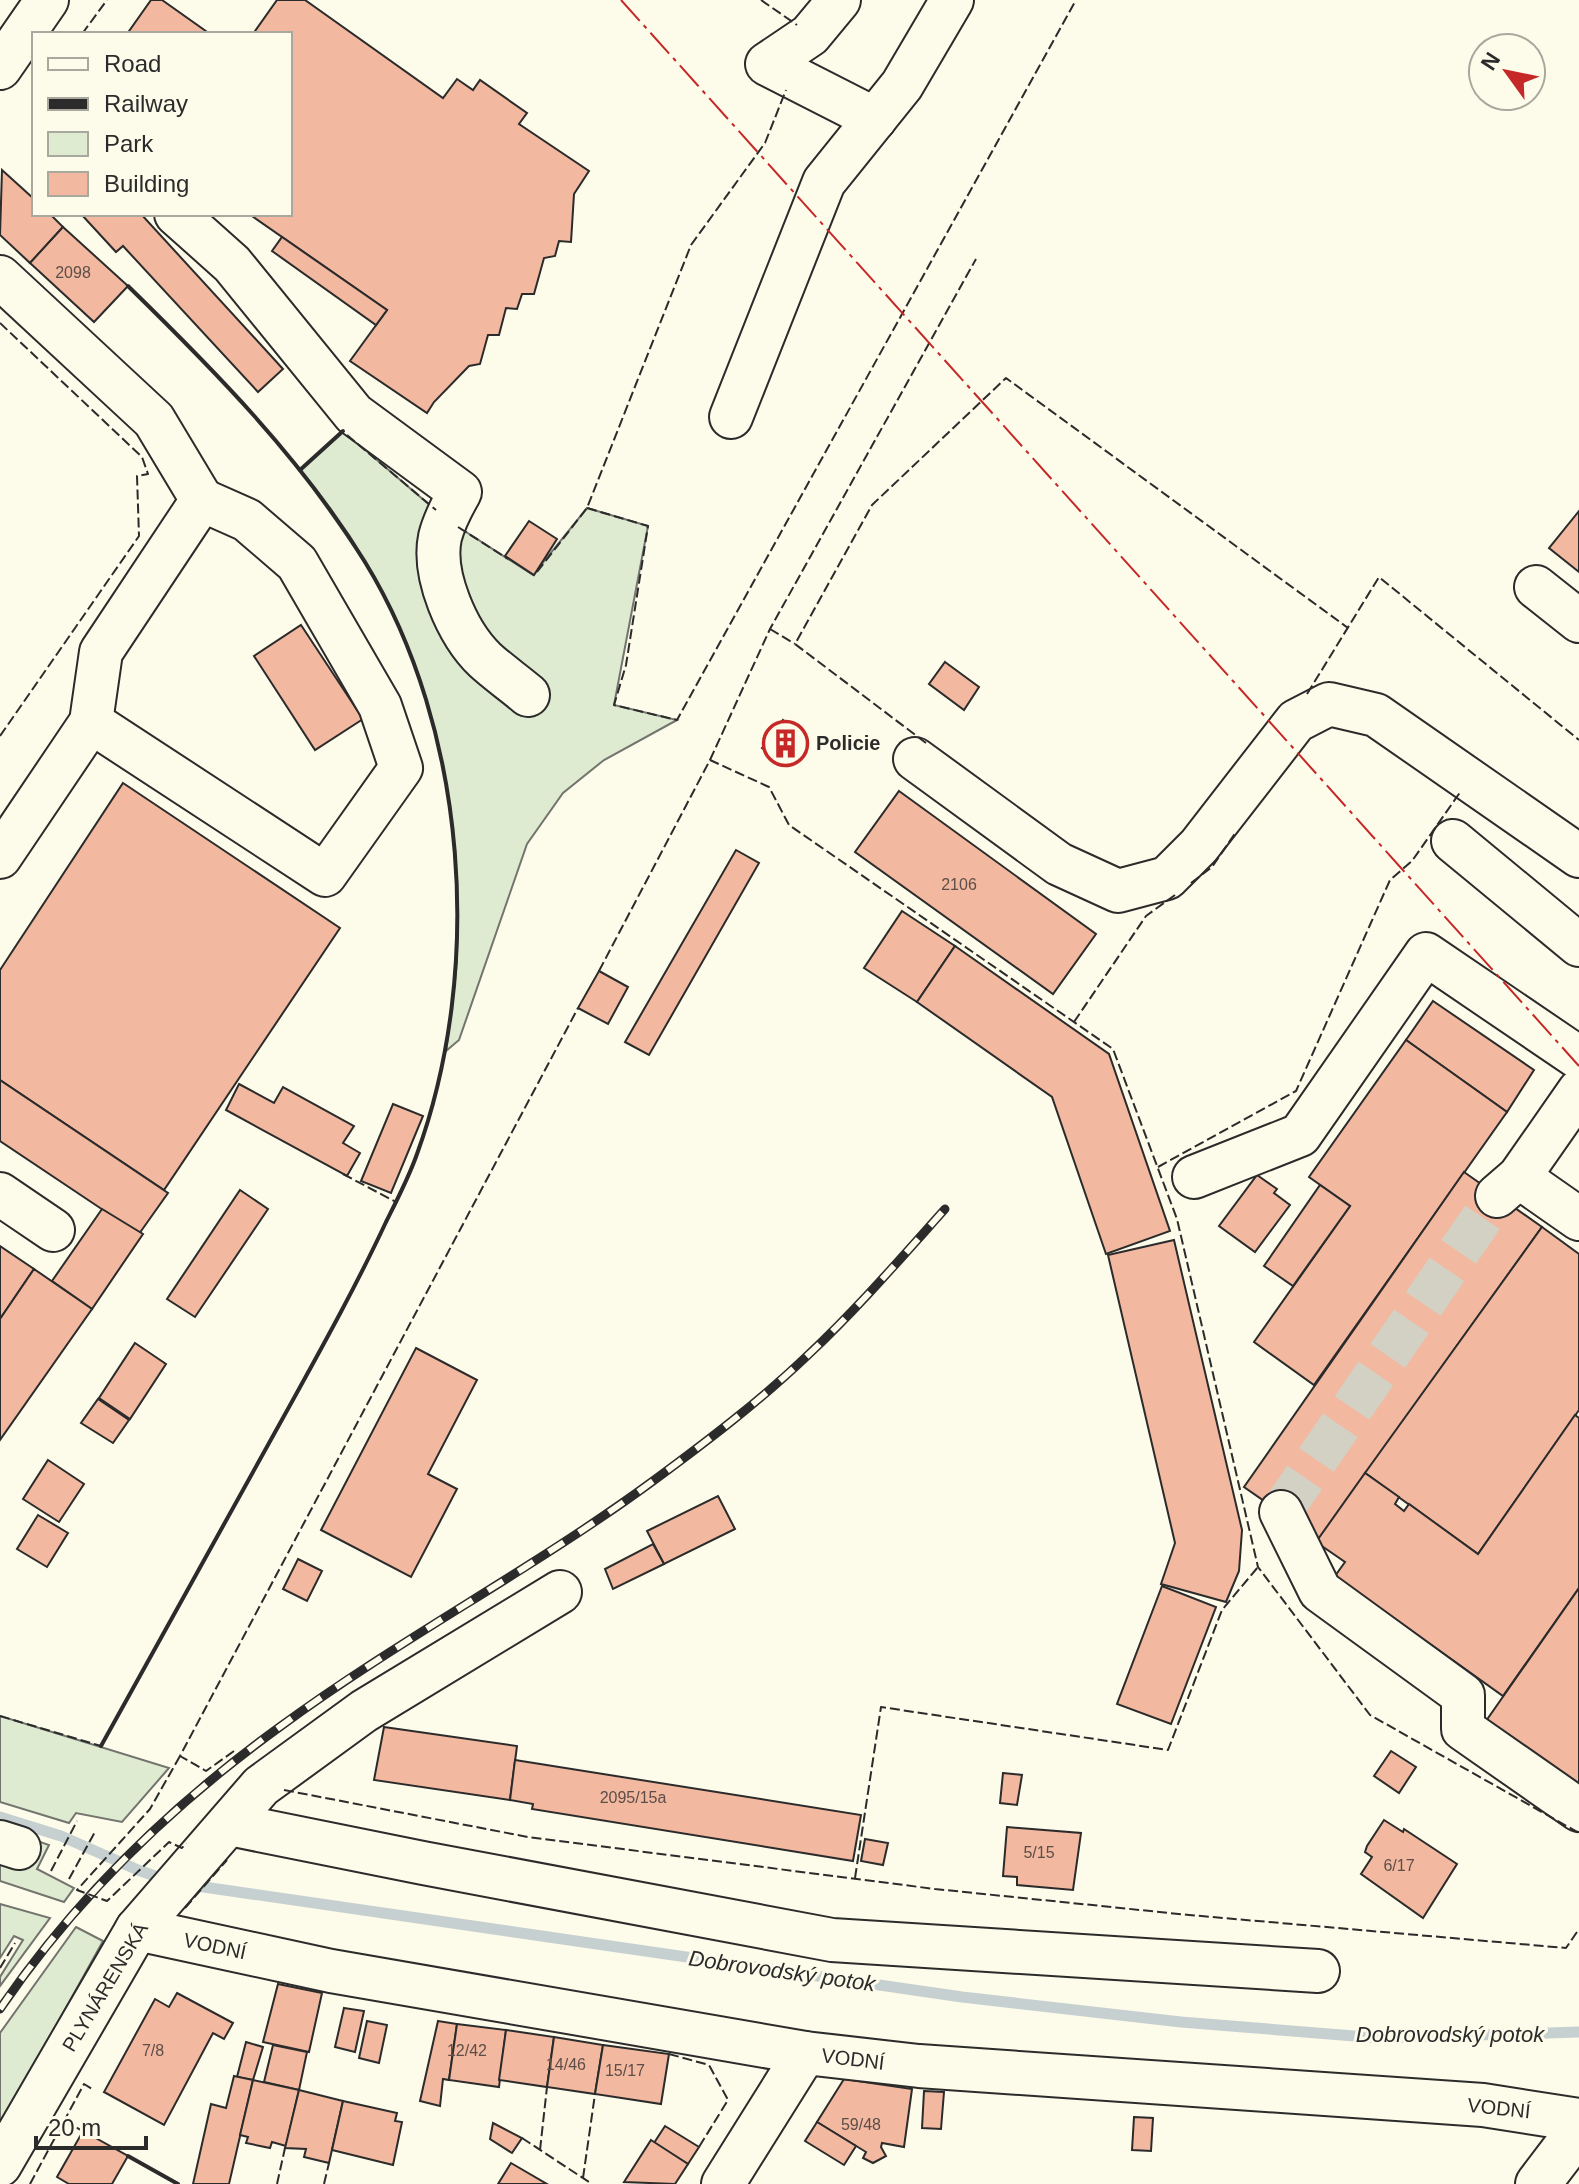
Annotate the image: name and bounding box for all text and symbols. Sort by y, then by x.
legend [32,32,292,216]
north arrow [1467,32,1547,112]
text: N [1476,48,1505,75]
text: Road [104,50,161,77]
text: Railway [104,90,188,117]
text: Park [104,130,154,157]
text: Building [104,170,189,197]
house number: 2098 [55,264,91,281]
building icon: Policie [761,719,809,767]
place label: Policie [816,732,880,754]
house number: 2106 [941,876,977,893]
house number: 2095/15a [600,1789,666,1806]
house number: 5/15 [1023,1844,1055,1861]
house number: 6/17 [1383,1857,1415,1874]
street label: PLYNÁRENSKÁ [58,1918,152,2055]
street label: VODNÍ [182,1929,249,1963]
water label: Dobrovodský potok [687,1946,878,1997]
water label: Dobrovodský potok [1356,2022,1545,2047]
house number: 7/8 [142,2042,164,2059]
house number: 12/42 [447,2042,487,2059]
street label: VODNÍ [820,2044,886,2074]
house number: 14/46 [546,2056,586,2073]
house number: 15/17 [605,2062,645,2079]
street label: VODNÍ [1466,2094,1532,2122]
scale bar [36,2100,146,2150]
text: 20 m [48,2114,101,2141]
house number: 59/48 [841,2116,881,2133]

